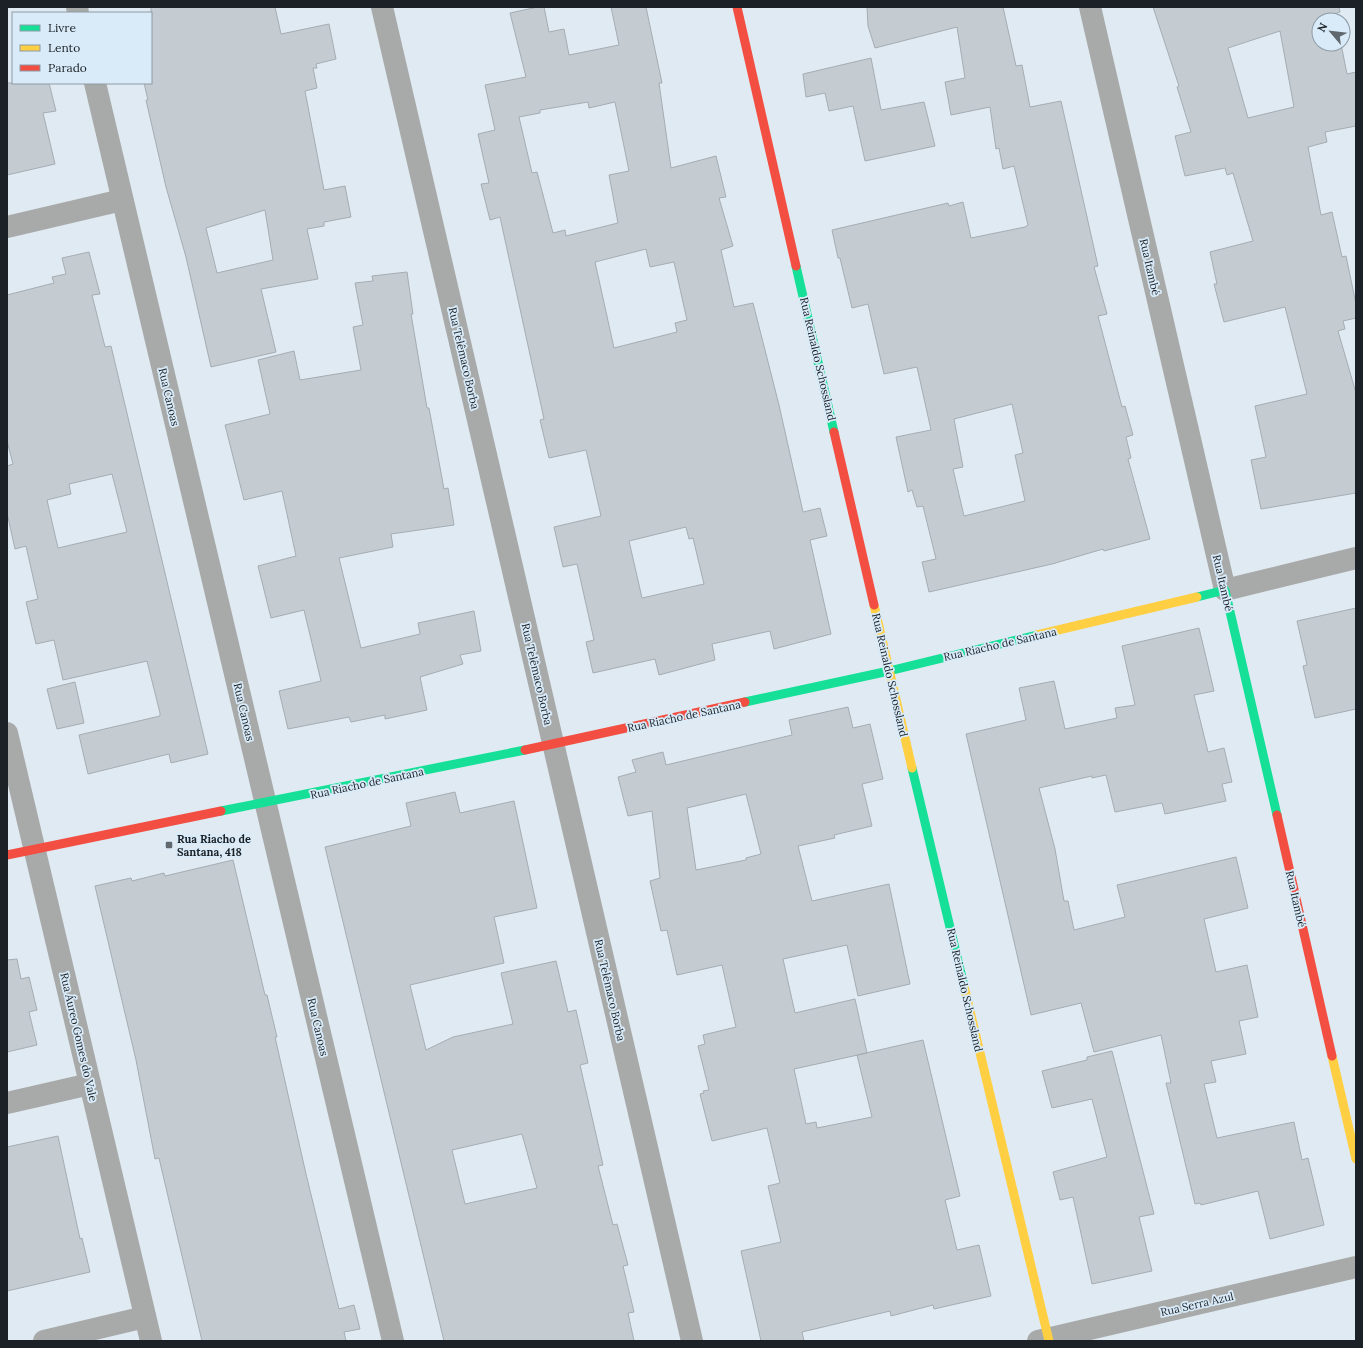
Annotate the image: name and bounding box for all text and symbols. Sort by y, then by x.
legend [12,12,152,84]
north arrow [1311,12,1351,52]
text: Livre [48,20,76,35]
text: N [1314,20,1331,34]
text: Lento [48,40,80,55]
text: Parado [48,60,87,75]
street label: Rua Itambé [1137,237,1163,297]
street label: Rua Reinaldo Schossland [797,296,839,423]
street label: Rua Telêmaco Borba [445,306,483,411]
street label: Rua Canoas [156,367,182,427]
street label: Rua Itambé [1210,553,1236,613]
street label: Rua Reinaldo Schossland [869,612,911,739]
street label: Rua Telêmaco Borba [518,622,556,727]
street label: Rua Riacho de Santana [942,624,1058,664]
street label: Rua Canoas [231,682,257,742]
street label: Rua Riacho de Santana [626,697,742,735]
street label: Rua Riacho de Santana [309,764,425,802]
place label: Rua Riacho de Santana, 418 [177,832,251,859]
marker: Rua Riacho de Santana, 418 [164,840,174,850]
street label: Rua Itambé [1283,869,1309,929]
street label: Rua Reinaldo Schossland [944,927,986,1054]
street label: Rua Telêmaco Borba [591,938,629,1043]
street label: Rua Áureo Gomes do Vale [57,971,101,1103]
street label: Rua Canoas [305,997,331,1057]
street label: Rua Serra Azul [1159,1289,1235,1319]

